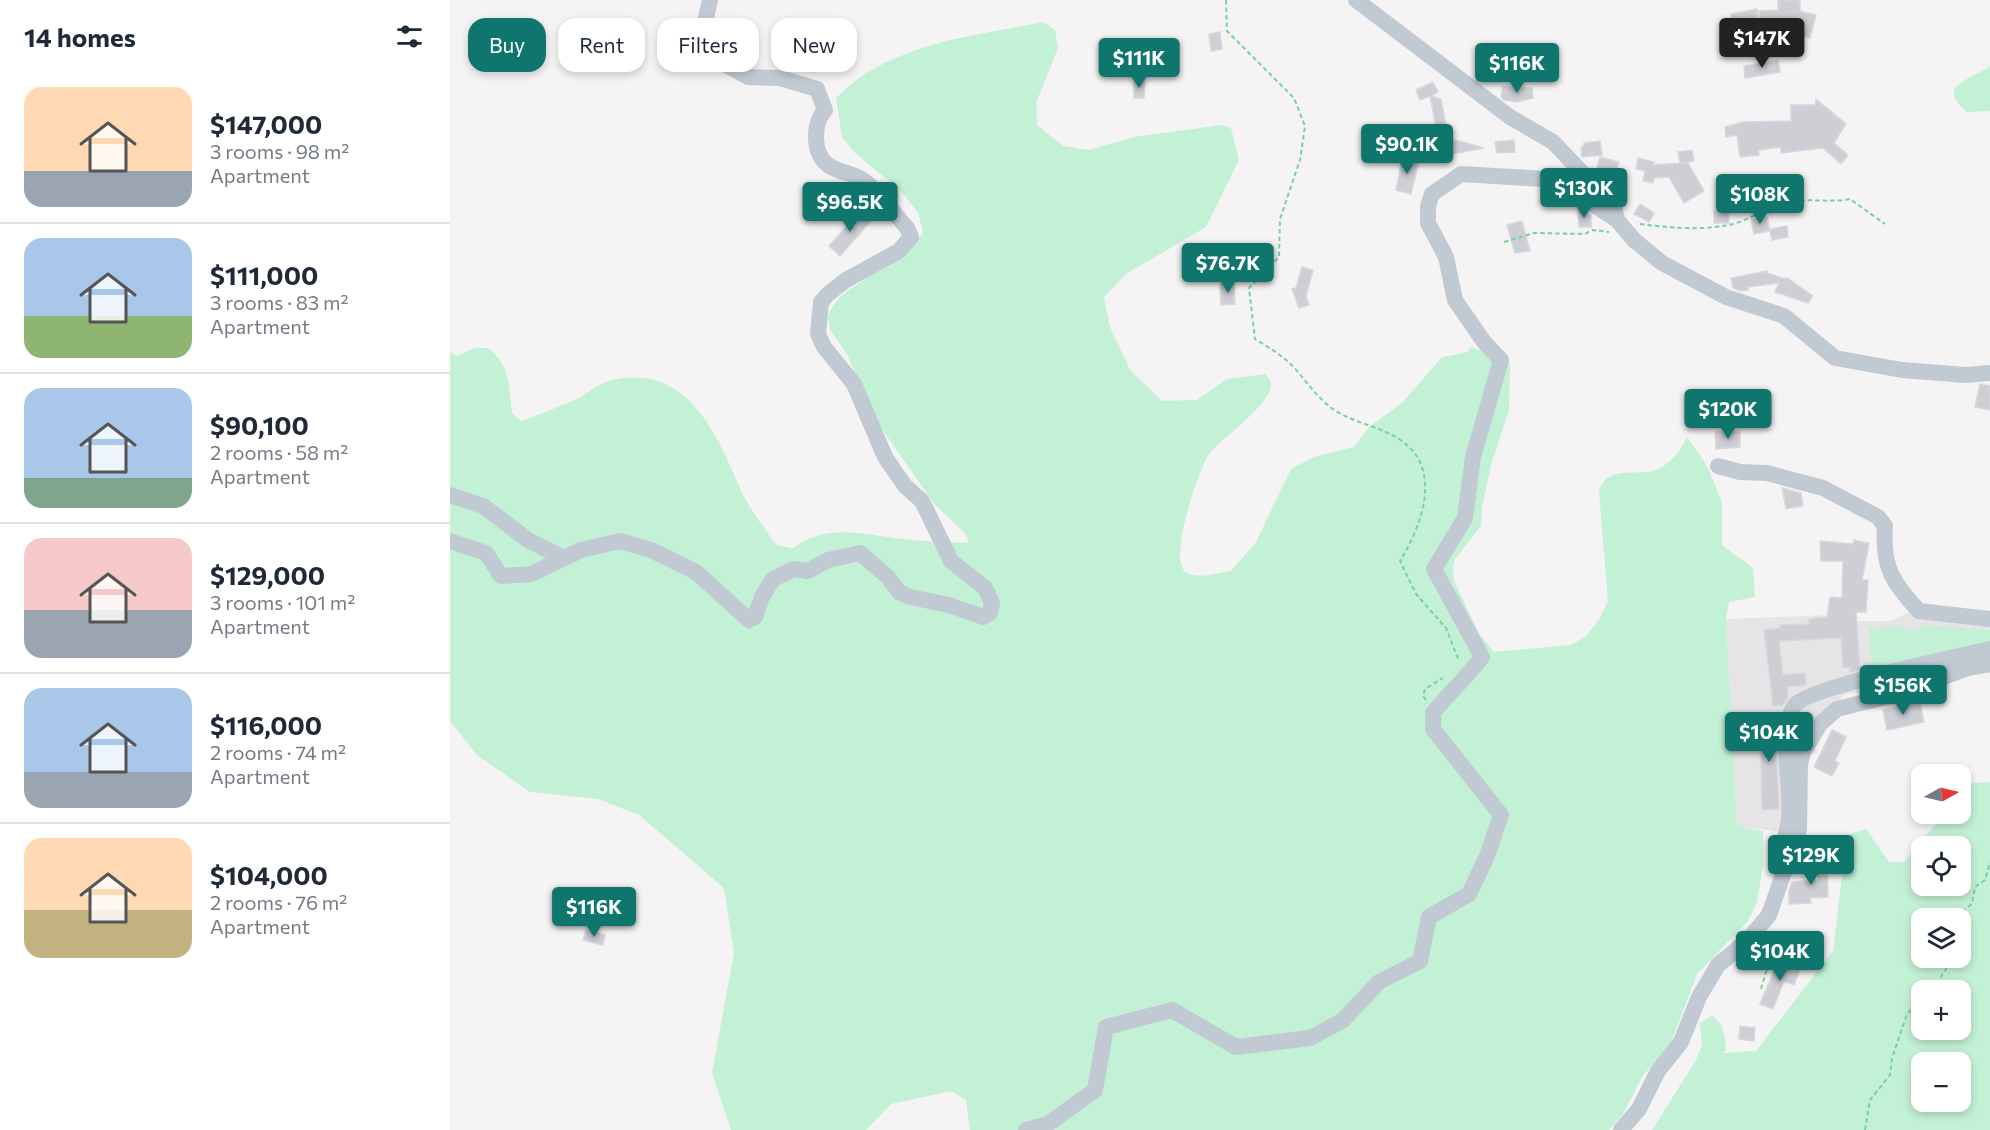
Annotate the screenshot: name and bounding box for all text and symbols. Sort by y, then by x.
chip: Buy [468,18,546,72]
chip: Rent [558,18,645,72]
chip: Filters [657,18,759,72]
chip: New [771,18,857,72]
pin: $147K [1720,18,1804,69]
icon: filters [393,20,426,53]
text: 14 homes [24,21,136,52]
text: $147K [1733,25,1791,49]
pin: $111K [1097,38,1181,89]
pin: $116K [1475,43,1559,94]
text: $111K [1113,45,1165,69]
text: $116K [1489,50,1545,74]
text: $147,000 [210,108,322,139]
icon: home [72,111,144,183]
pin: $90.1K [1358,124,1456,175]
text: $90.1K [1375,131,1439,155]
text: 3 rooms · 98 m² [210,139,349,163]
text: Apartment [210,163,310,187]
pin: $130K [1542,168,1626,219]
pin: $108K [1718,174,1802,225]
text: $130K [1554,175,1614,199]
text: $108K [1730,181,1790,205]
pin: $96.5K [801,182,899,233]
text: $96.5K [817,189,883,213]
pin: $76.7K [1179,243,1277,294]
text: $76.7K [1196,250,1260,274]
text: $111,000 [210,259,318,290]
icon: home [72,262,144,334]
text: 3 rooms · 83 m² [210,290,349,314]
text: Apartment [210,314,310,338]
pin: $120K [1686,389,1770,440]
text: $120K [1698,396,1758,420]
text: $90,100 [210,409,309,440]
icon: home [72,412,144,484]
text: 2 rooms · 58 m² [210,440,348,464]
text: Apartment [210,464,310,488]
text: $129,000 [210,559,325,590]
icon: home [72,562,144,634]
text: 3 rooms · 101 m² [210,590,355,614]
text: Apartment [210,614,310,638]
pin: $156K [1861,665,1945,716]
text: $156K [1874,672,1932,696]
text: $116,000 [210,709,322,740]
icon: home [72,712,144,784]
pin: $104K [1727,712,1811,763]
text: $104K [1739,719,1799,743]
text: 2 rooms · 74 m² [210,740,346,764]
text: Apartment [210,764,310,788]
north arrow [1911,764,1971,824]
map controls [1911,764,1971,1112]
pin: $129K [1769,835,1853,886]
button: locate [1911,836,1971,896]
text: $129K [1782,842,1840,866]
text: $104,000 [210,859,328,890]
icon: home [72,862,144,934]
pin: $116K [552,887,636,938]
text: 2 rooms · 76 m² [210,890,347,914]
text: $116K [566,894,622,918]
button: layers [1911,908,1971,968]
text: Apartment [210,914,310,938]
pin: $104K [1738,931,1822,982]
text: $104K [1750,938,1810,962]
button: + [1911,980,1971,1040]
button: − [1911,1052,1971,1112]

